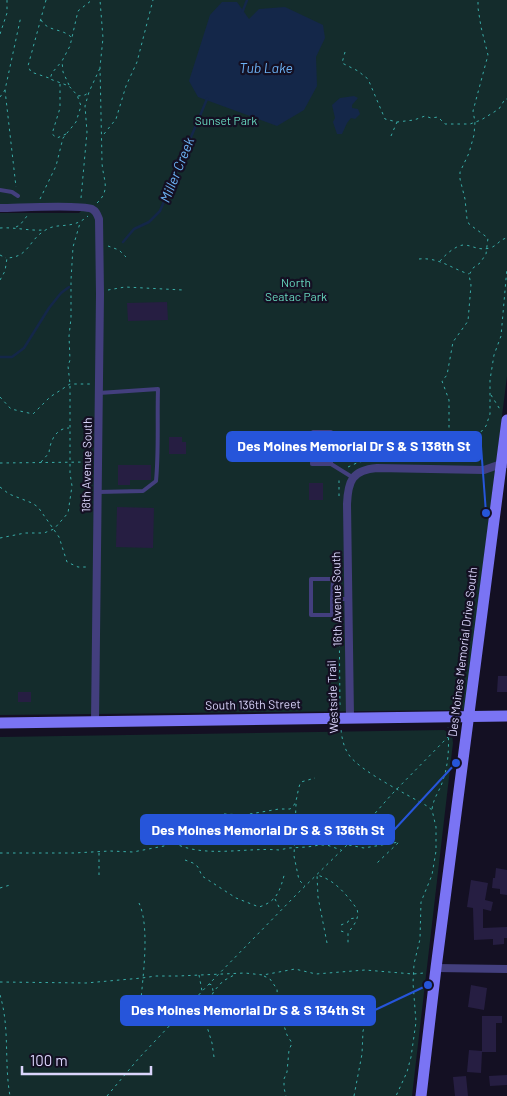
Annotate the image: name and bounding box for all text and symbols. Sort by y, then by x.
water label: Tub Lake [239,59,293,76]
park label: Sunset Park [195,113,257,127]
water label: Miller Creek [156,135,197,205]
park label: North Seatac Park [265,275,327,303]
street label: 18th Avenue South [78,417,94,513]
callout: Des Moines Memorial Dr S & S 138th St [227,432,481,461]
text: Des Moines Memorial Dr S & S 138th St [237,437,471,454]
street label: 16th Avenue South [328,551,344,647]
street label: Des Moines Memorial Drive South [445,566,479,738]
street label: Westside Trail [324,660,340,734]
street label: South 136th Street [205,696,301,712]
callout: Des Moines Memorial Dr S & S 136th St [141,815,394,844]
text: Des Moines Memorial Dr S & S 136th St [151,821,385,838]
callout: Des Moines Memorial Dr S & S 134th St [121,996,375,1025]
text: Des Moines Memorial Dr S & S 134th St [131,1001,365,1018]
scale bar [22,1044,151,1076]
text: 100 m [30,1051,68,1069]

